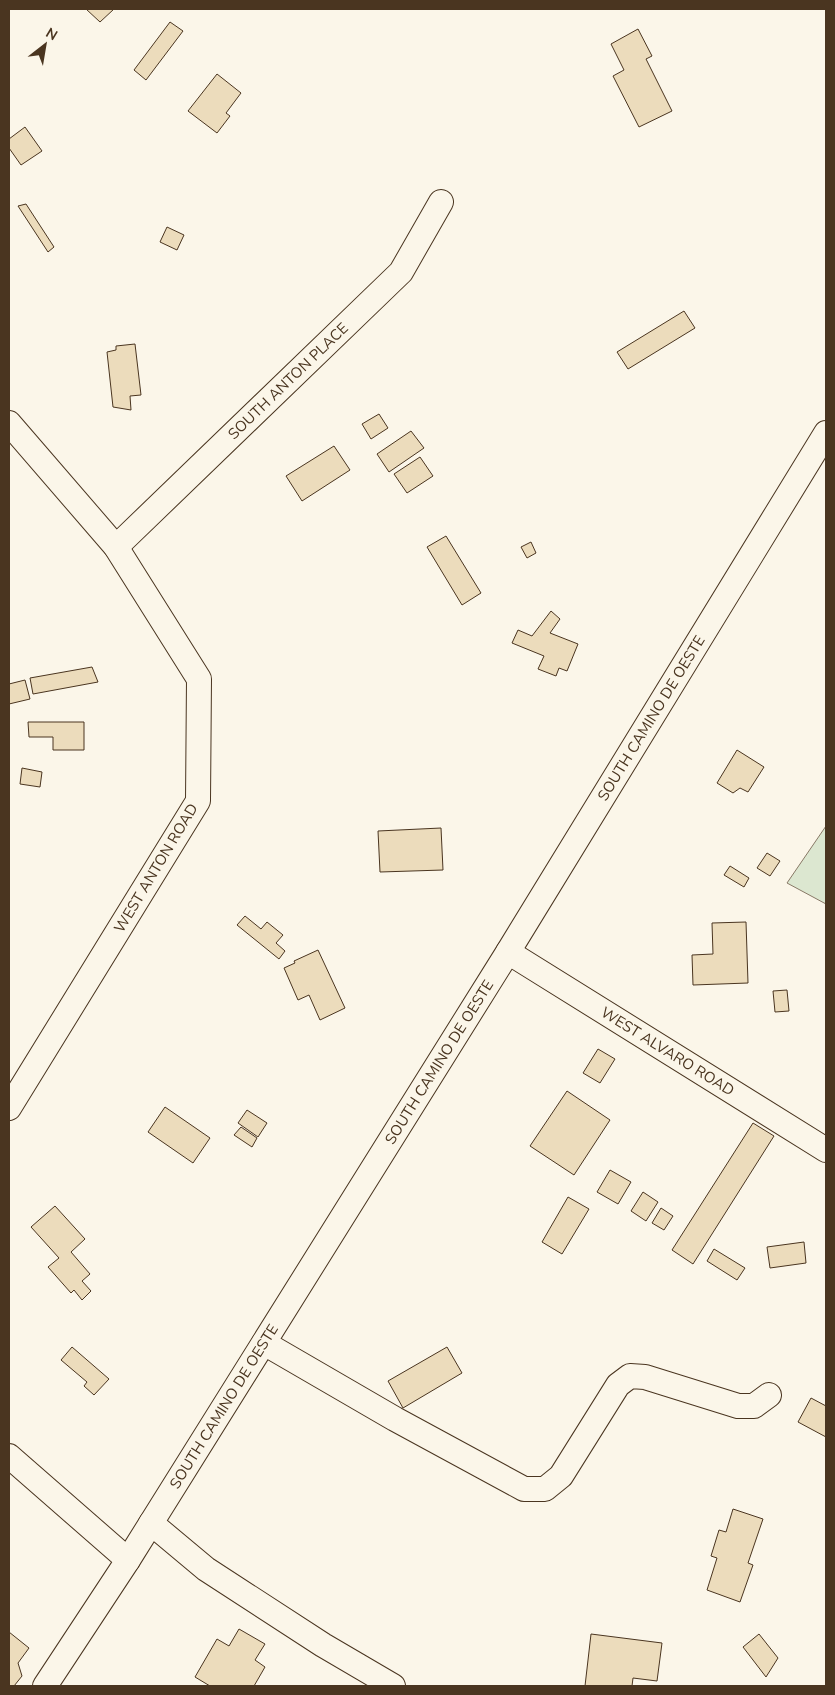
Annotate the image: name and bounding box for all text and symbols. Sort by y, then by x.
north arrow [20,20,70,70]
text: N [42,23,61,45]
street label: SOUTH ANTON PLACE [224,318,352,444]
street label: SOUTH CAMINO DE OESTE [593,632,710,805]
street label: WEST ANTON ROAD [110,800,202,936]
street label: SOUTH CAMINO DE OESTE [380,976,498,1148]
street label: WEST ALVARO ROAD [597,1002,738,1101]
street label: SOUTH CAMINO DE OESTE [165,1320,283,1493]

